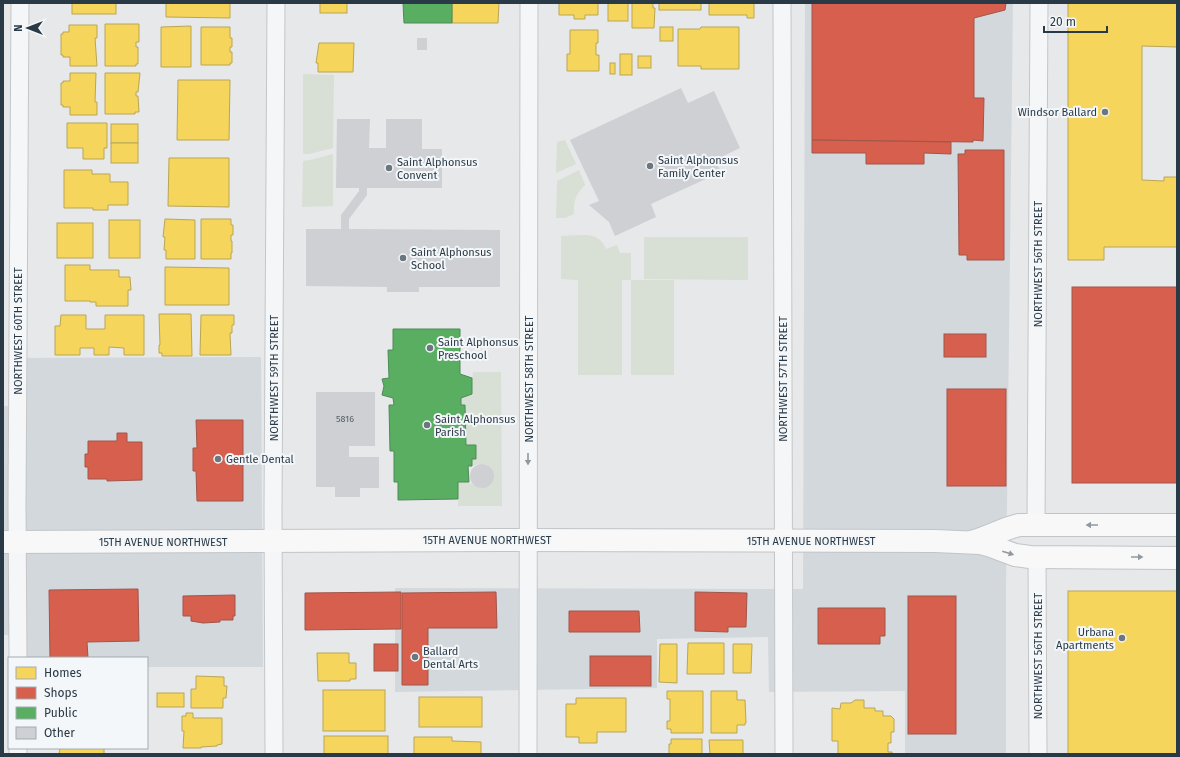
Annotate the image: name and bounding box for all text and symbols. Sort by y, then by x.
north arrow [8,8,48,48]
scale bar [1044,8,1107,34]
text: 20 m [1050,15,1076,29]
text: N [12,24,25,32]
place label: Windsor Ballard [1018,106,1097,119]
marker: Windsor Ballard [1100,107,1110,117]
place label: Saint Alphonsus Family Center [658,154,738,180]
place label: Saint Alphonsus Convent [397,156,477,182]
marker: Saint Alphonsus Family Center [645,161,655,171]
marker: Saint Alphonsus Convent [384,163,394,173]
street label: NORTHWEST 56TH STREET [1032,200,1045,327]
place label: Saint Alphonsus School [411,246,491,272]
marker: Saint Alphonsus School [398,253,408,263]
street label: NORTHWEST 60TH STREET [12,267,25,395]
street label: NORTHWEST 59TH STREET [268,314,281,441]
street label: NORTHWEST 58TH STREET [523,315,536,442]
street label: NORTHWEST 57TH STREET [777,316,790,442]
place label: Saint Alphonsus Preschool [438,336,518,362]
marker: Saint Alphonsus Preschool [425,343,435,353]
place label: Saint Alphonsus Parish [435,413,515,439]
house number: 5816 [336,414,354,424]
marker: Saint Alphonsus Parish [422,420,432,430]
place label: Gentle Dental [226,453,294,466]
one-way arrow [525,453,531,466]
marker: Gentle Dental [213,454,223,464]
one-way arrow [1085,522,1098,528]
street label: 15TH AVENUE NORTHWEST [423,534,552,547]
street label: 15TH AVENUE NORTHWEST [747,535,876,548]
street label: 15TH AVENUE NORTHWEST [99,536,228,549]
one-way arrow [1002,550,1014,556]
one-way arrow [1131,554,1144,560]
street label: NORTHWEST 56TH STREET [1032,592,1045,719]
place label: Urbana Apartments [1056,626,1114,652]
marker: Urbana Apartments [1117,633,1127,643]
place label: Ballard Dental Arts [423,645,478,671]
marker: Ballard Dental Arts [410,652,420,662]
legend [8,657,148,749]
text: Homes [44,666,82,680]
text: Shops [44,686,78,700]
text: Public [44,706,78,720]
text: Other [44,726,75,740]

